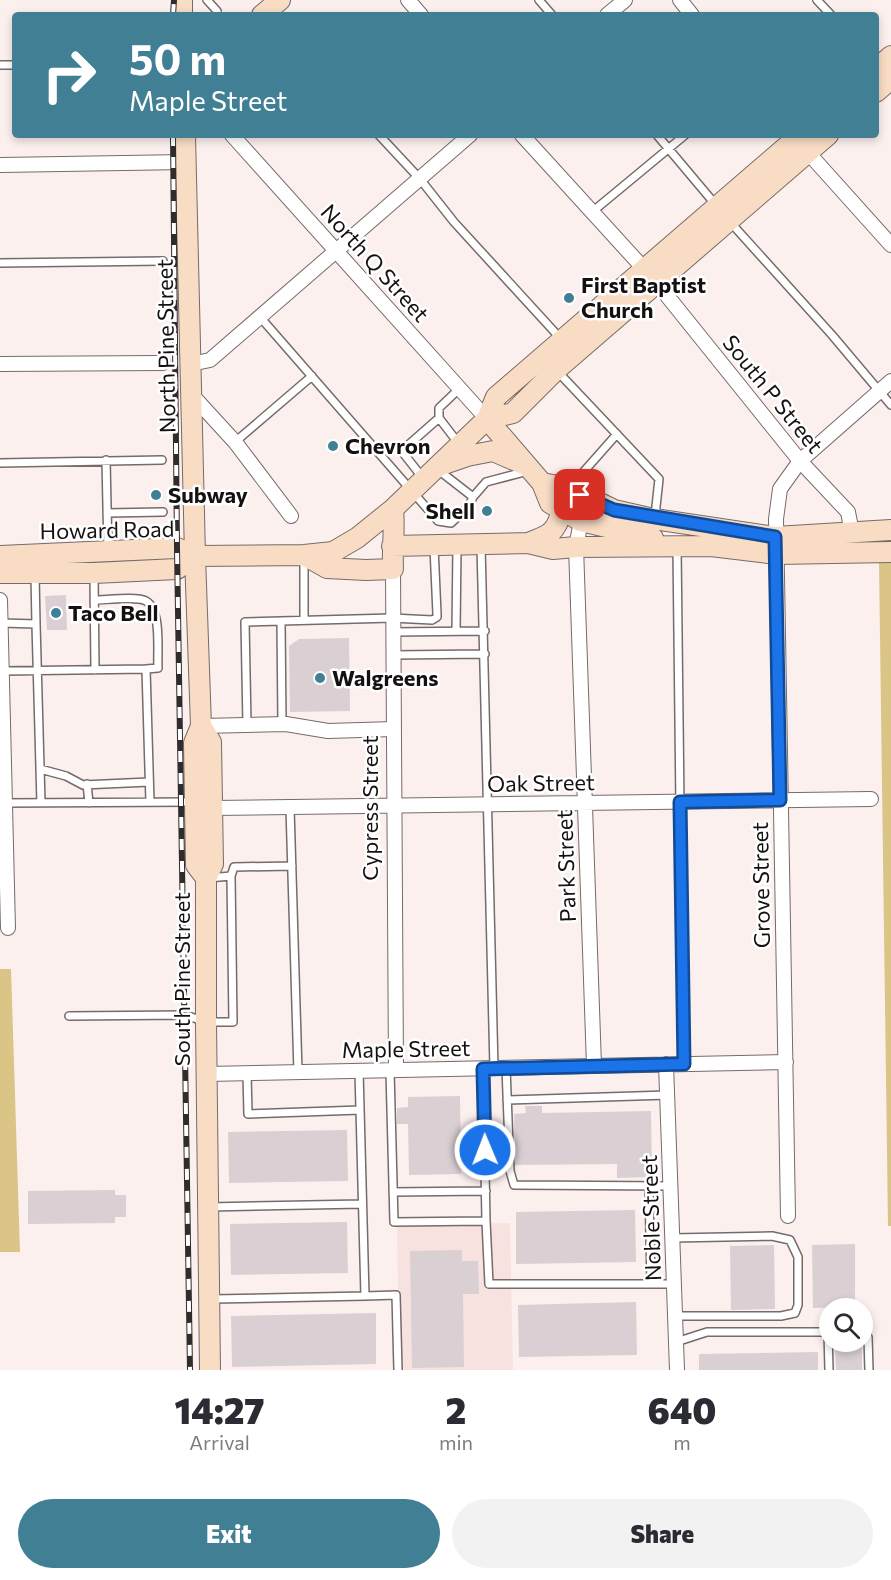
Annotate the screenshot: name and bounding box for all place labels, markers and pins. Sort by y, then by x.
place label: First Baptist Church [581,271,706,323]
marker: First Baptist Church [562,291,576,305]
place label: Chevron [345,432,431,459]
marker: Chevron [326,439,340,453]
pin [554,469,605,520]
place label: Subway [168,481,248,508]
marker: Subway [149,488,163,502]
place label: Shell [425,497,475,524]
marker: Shell [480,504,494,518]
place label: Taco Bell [68,599,158,626]
marker: Taco Bell [49,606,63,620]
place label: Walgreens [332,664,438,691]
marker: Walgreens [313,671,327,685]

